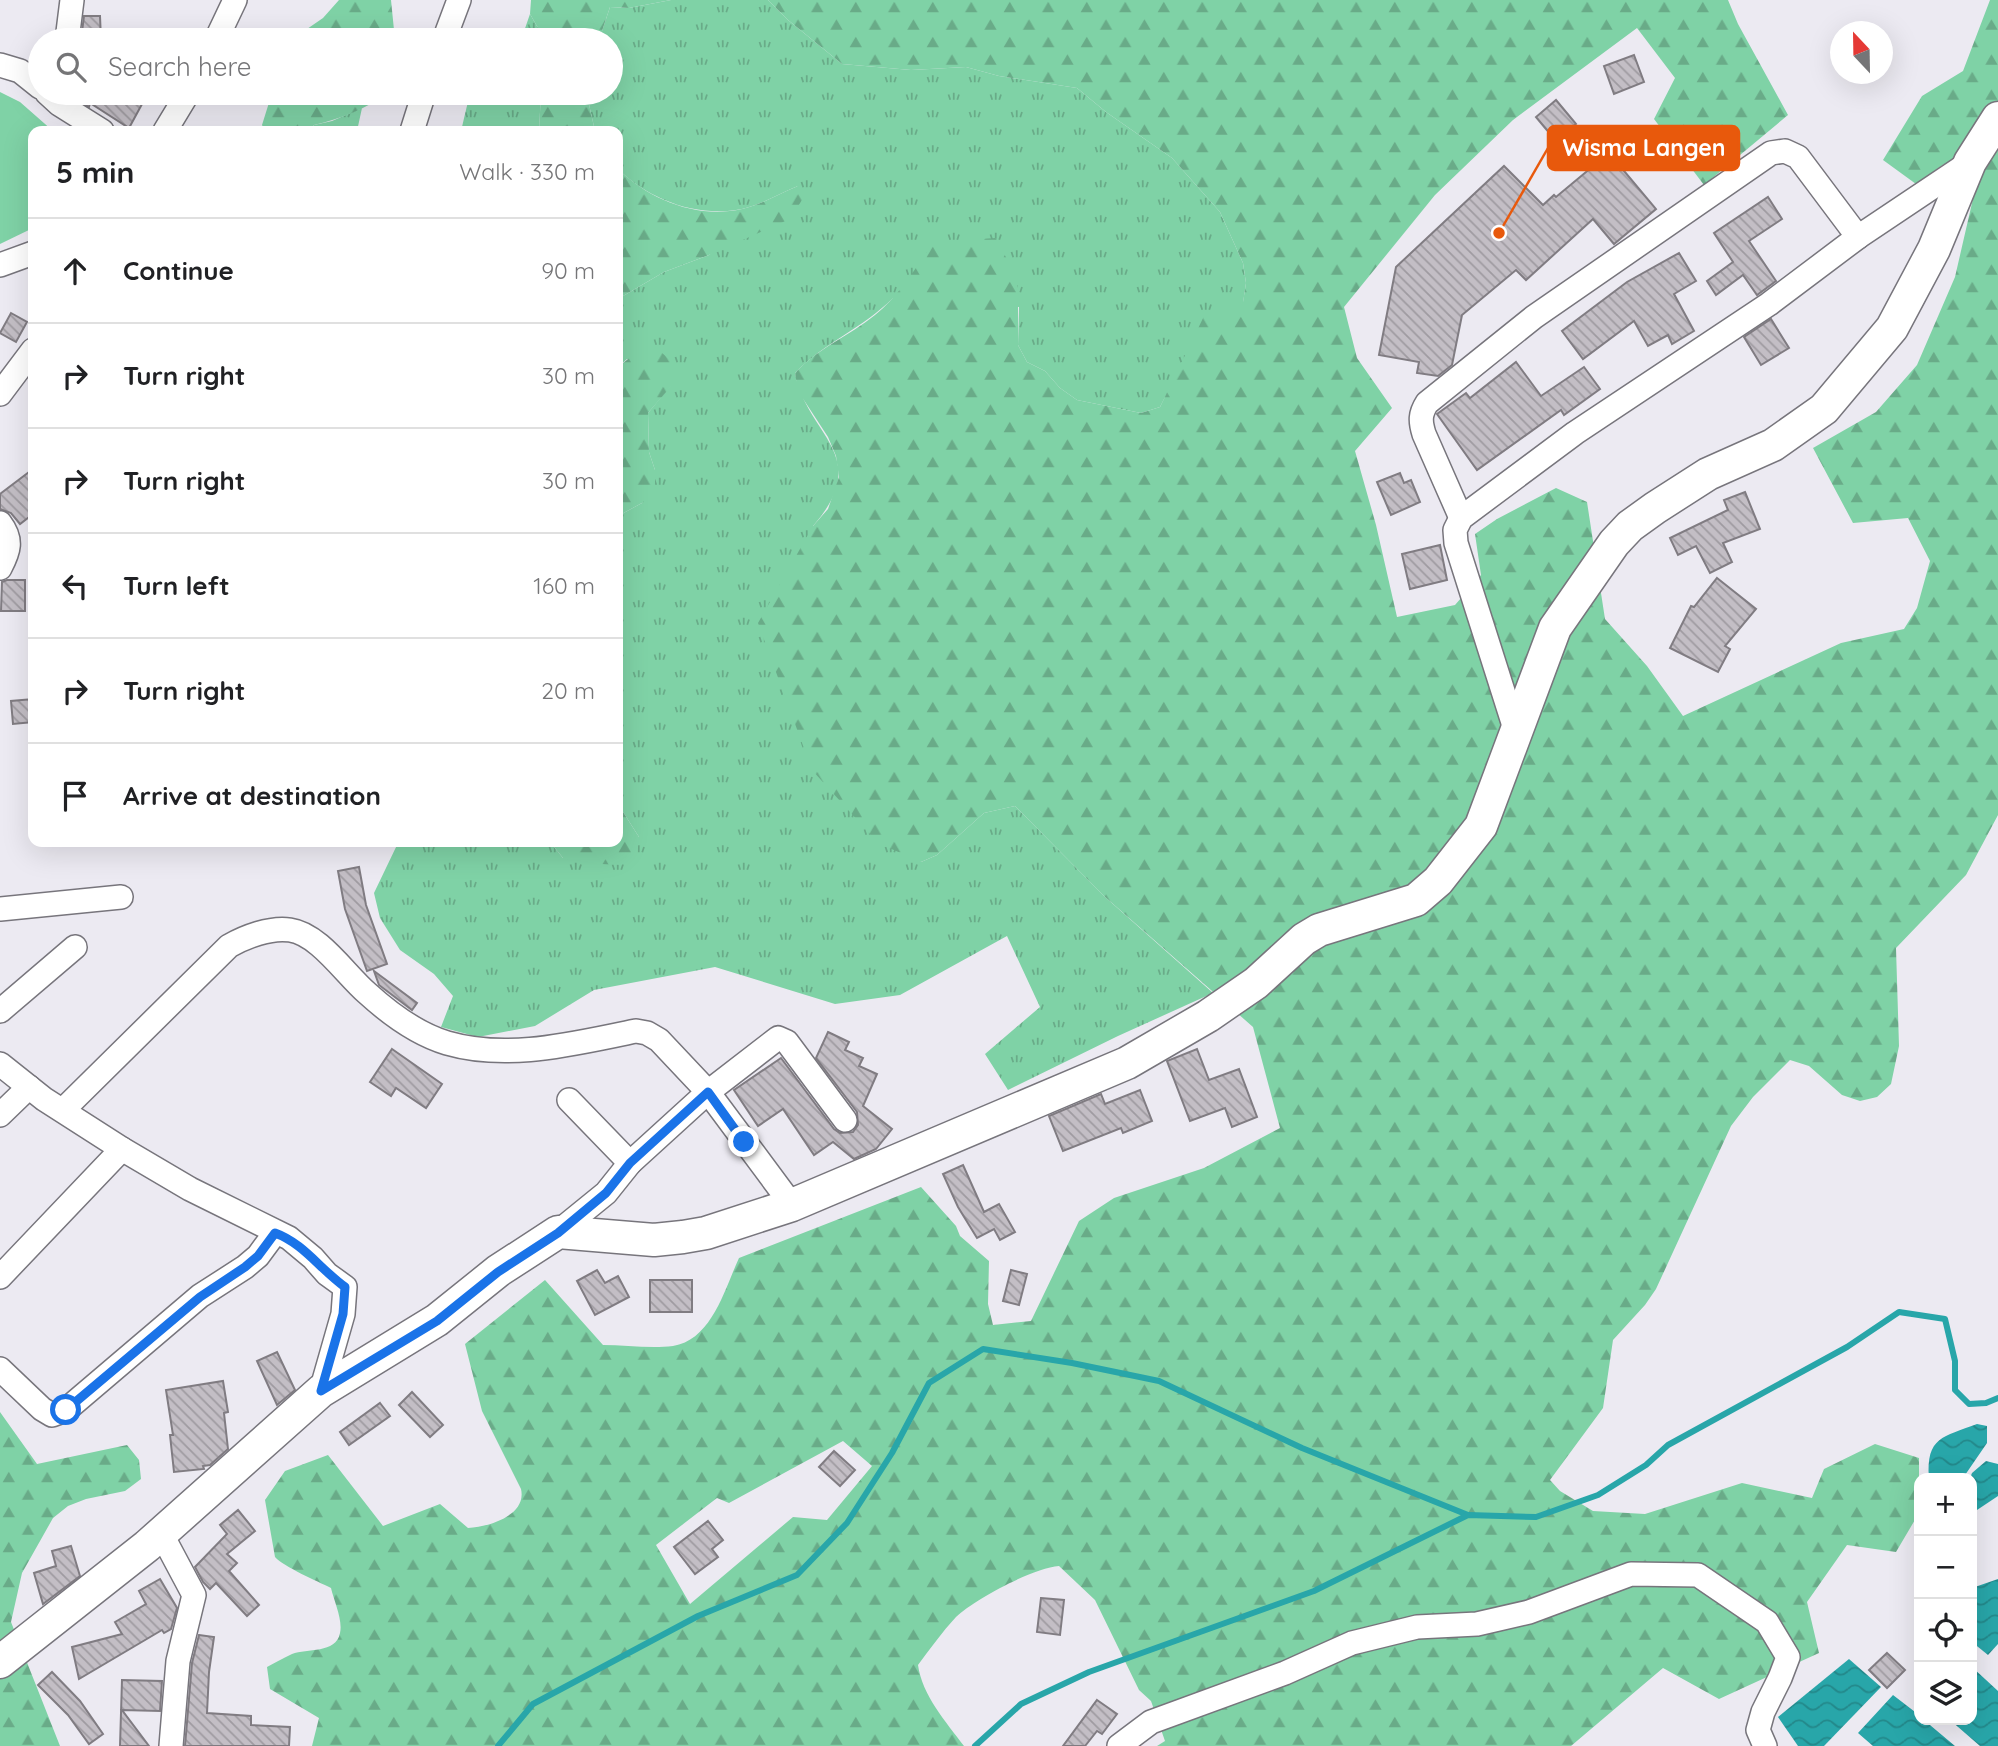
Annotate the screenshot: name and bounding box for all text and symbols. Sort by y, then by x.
north arrow [1830,21,1893,84]
search box [28,28,623,105]
icon: search [52,48,90,86]
text: Search here [108,50,252,83]
callout: Wisma Langen [1548,126,1739,170]
text: Wisma Langen [1563,133,1725,162]
text: 5 min [56,153,134,191]
text: Walk · 330 m [459,157,595,186]
icon: ahead [56,252,94,290]
text: Continue [123,254,234,287]
text: 90 m [541,256,595,285]
icon: right [56,357,94,395]
text: Turn right [123,359,245,392]
text: 30 m [542,361,595,390]
icon: right [56,462,94,500]
text: Turn right [123,464,245,497]
text: 30 m [542,466,595,495]
icon: left [56,567,94,605]
text: Turn left [123,569,230,602]
text: 160 m [533,571,595,600]
icon: right [56,672,94,710]
text: Turn right [123,674,245,707]
text: 20 m [541,676,595,705]
icon: arrive [56,777,94,815]
text: Arrive at destination [123,779,381,812]
route end [728,1126,759,1157]
route start [50,1394,81,1425]
map controls [1914,1473,1977,1725]
button: + [1914,1473,1977,1536]
button: − [1914,1536,1977,1599]
button: locate [1914,1599,1977,1662]
button: layers [1914,1662,1977,1725]

